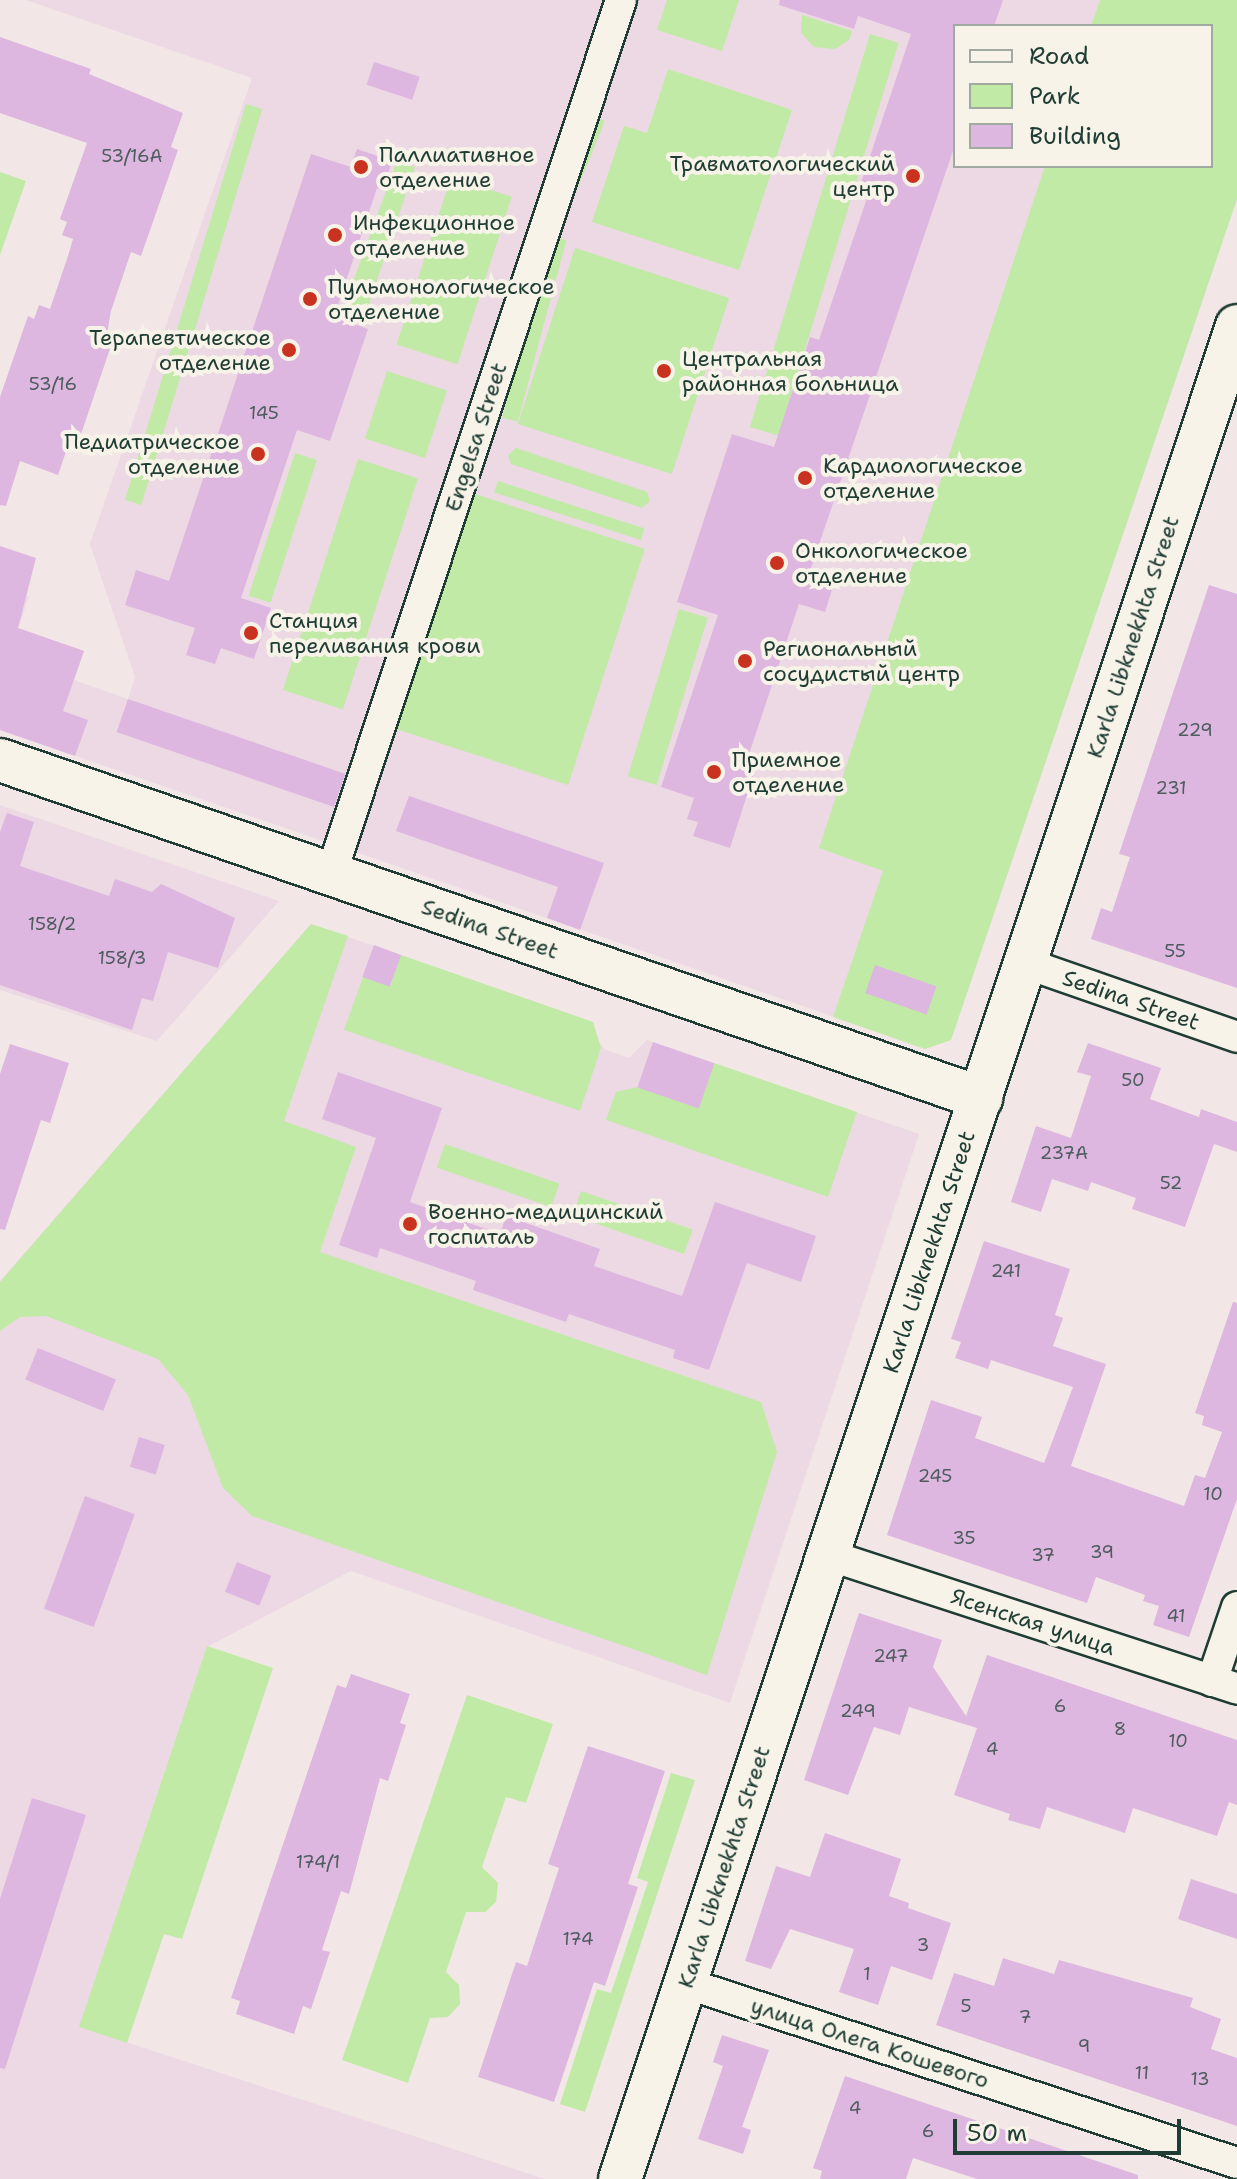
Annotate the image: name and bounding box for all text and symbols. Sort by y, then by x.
legend [953,24,1213,168]
text: Road [1029,40,1089,72]
text: Park [1029,80,1081,112]
text: Building [1029,120,1121,152]
place label: Паллиативное отделение [379,141,535,192]
house number: 53/16А [101,145,163,167]
place label: Травматологический центр [669,150,895,202]
marker: Паллиативное отделение [350,156,372,178]
marker: Травматологический центр [902,165,924,187]
place label: Инфекционное отделение [353,209,515,260]
marker: Инфекционное отделение [324,224,346,246]
place label: Пульмонологическое отделение [328,273,555,324]
marker: Пульмонологическое отделение [299,288,321,310]
place label: Терапевтическое отделение [89,324,271,376]
marker: Терапевтическое отделение [278,339,300,361]
place label: Центральная районная больница [682,345,899,396]
street label: Engelsa Street [439,359,513,515]
marker: Центральная районная больница [653,360,675,382]
house number: 53/16 [29,373,77,395]
house number: 145 [249,402,279,424]
place label: Педиатрическое отделение [64,428,240,480]
marker: Педиатрическое отделение [247,443,269,465]
place label: Кардиологическое отделение [823,452,1023,504]
marker: Кардиологическое отделение [794,467,816,489]
street label: Karla Libknekhta Street [1081,513,1185,761]
place label: Онкологическое отделение [795,537,968,588]
marker: Онкологическое отделение [766,552,788,574]
place label: Станция переливания крови [269,607,481,658]
marker: Станция переливания крови [240,622,262,644]
place label: Региональный сосудистый центр [763,635,960,686]
marker: Региональный сосудистый центр [734,650,756,672]
house number: 229 [1177,719,1213,741]
place label: Приемное отделение [732,746,844,798]
marker: Приемное отделение [703,761,725,783]
house number: 231 [1156,777,1186,799]
street label: Sedina Street [418,893,562,965]
house number: 158/2 [28,913,76,935]
house number: 55 [1164,940,1186,962]
house number: 158/3 [98,947,146,969]
street label: Sedina Street [1059,964,1203,1036]
house number: 50 [1121,1069,1145,1091]
street label: Karla Libknekhta Street [877,1128,981,1376]
house number: 237А [1040,1142,1088,1164]
house number: 52 [1160,1172,1182,1194]
place label: Военно-медицинский госпиталь [428,1198,663,1250]
marker: Военно-медицинский госпиталь [399,1213,421,1235]
house number: 241 [991,1260,1021,1282]
house number: 245 [918,1465,952,1487]
house number: 10 [1203,1483,1223,1505]
house number: 35 [952,1527,976,1549]
house number: 39 [1090,1541,1114,1563]
house number: 37 [1031,1544,1055,1566]
street label: Ясенская улица [948,1583,1118,1661]
house number: 41 [1166,1605,1186,1627]
house number: 247 [873,1645,909,1667]
house number: 6 [1054,1695,1066,1717]
house number: 249 [840,1700,876,1722]
house number: 8 [1114,1718,1126,1740]
house number: 10 [1168,1730,1188,1752]
house number: 4 [986,1738,998,1760]
street label: Karla Libknekhta Street [672,1743,776,1991]
house number: 174/1 [296,1851,340,1873]
house number: 174 [563,1928,593,1950]
house number: 3 [917,1934,929,1956]
house number: 1 [863,1963,871,1985]
street label: улица Олега Кошевого [748,1992,992,2094]
house number: 5 [960,1995,972,2017]
house number: 7 [1019,2006,1031,2028]
house number: 9 [1078,2035,1090,2057]
house number: 11 [1135,2062,1149,2084]
house number: 13 [1190,2068,1210,2090]
house number: 4 [849,2097,861,2119]
scale bar [957,2103,1185,2153]
text: 50 m [967,2117,1027,2149]
house number: 6 [922,2120,934,2142]

